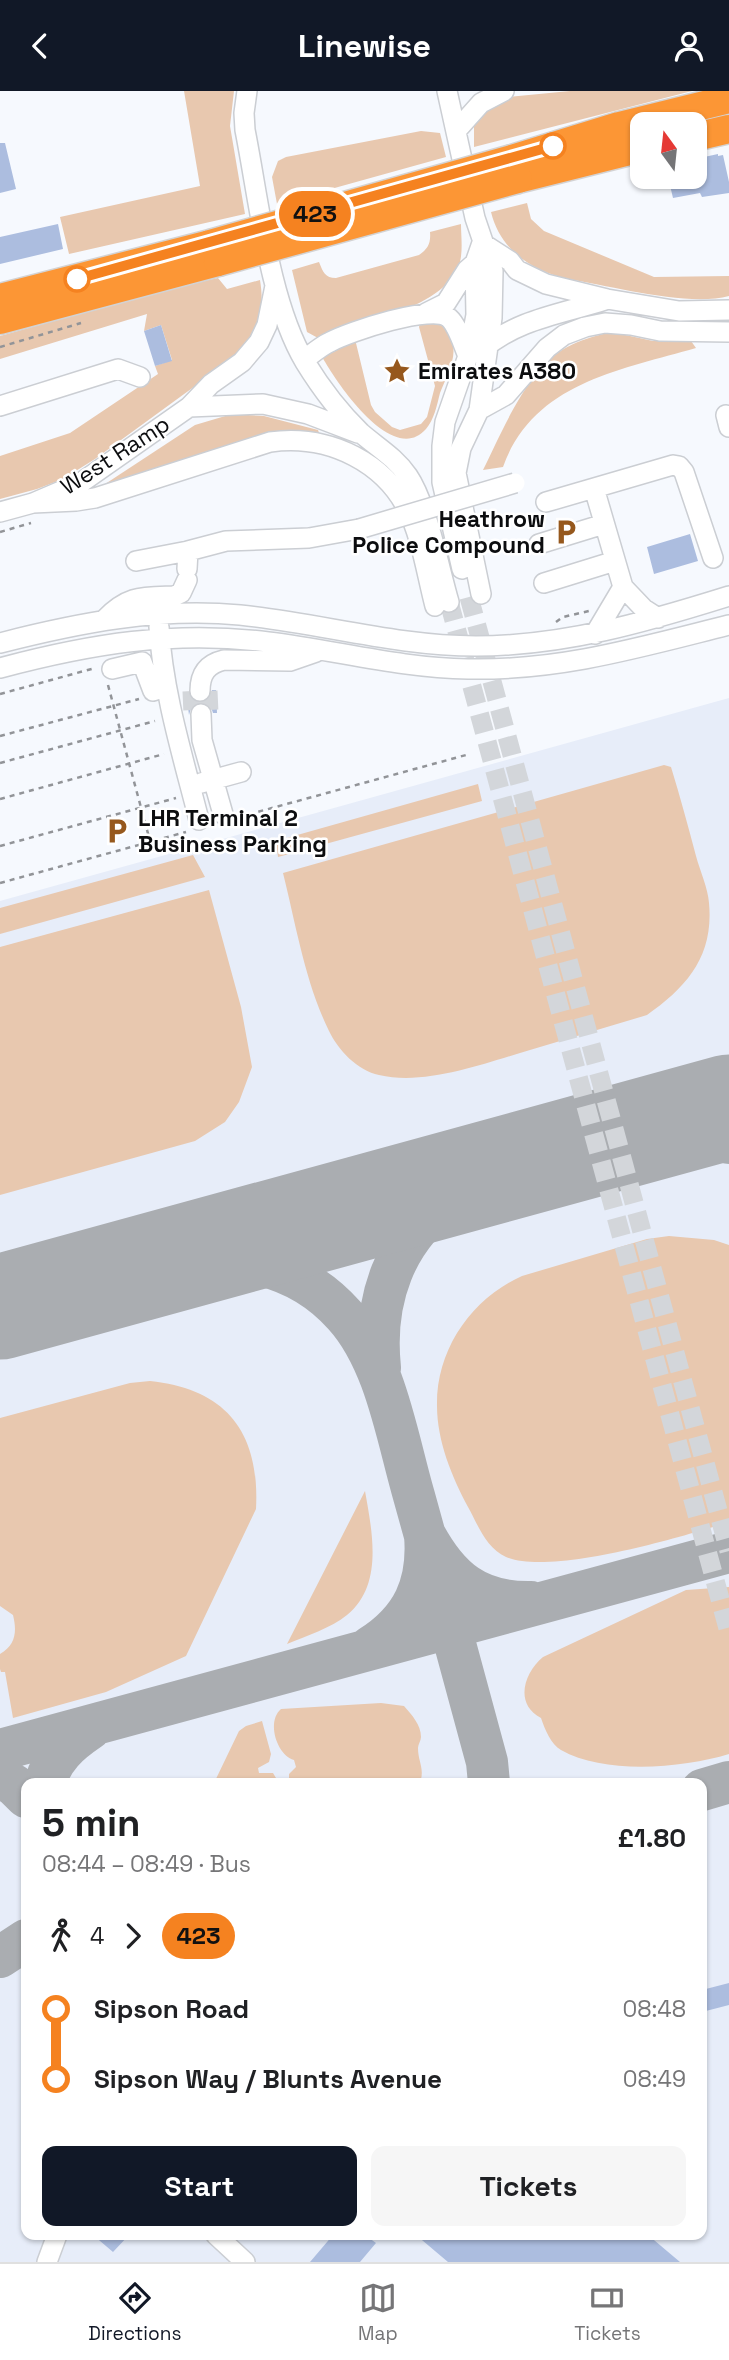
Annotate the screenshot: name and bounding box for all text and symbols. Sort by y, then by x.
text: Linewise [298,26,431,66]
icon: back [21,27,59,65]
icon: person [670,27,708,65]
north arrow [630,112,707,189]
map controls [630,112,707,189]
unlabelled marker [540,133,566,159]
line badge: 423 [275,191,355,237]
text: 423 [293,198,337,229]
unlabelled marker [64,266,90,292]
place icon: Emirates A380 [382,356,412,386]
place label: Emirates A380 [418,356,576,386]
street label: West Ramp [55,409,175,501]
place label: Heathrow Police Compound [352,504,545,560]
parking icon: Heathrow Police Compound [551,517,581,547]
place label: LHR Terminal 2 Business Parking [138,803,327,859]
parking icon: LHR Terminal 2 Business Parking [102,816,132,846]
text: 5 min [42,1799,140,1847]
text: £1.80 [617,1821,686,1855]
text: 08:44 – 08:49 · Bus [42,1849,251,1879]
icon: walk [42,1917,80,1955]
icon: forward [114,1917,152,1955]
text: 423 [176,1920,221,1951]
text: 4 [90,1921,104,1951]
text: Sipson Road [94,1992,249,2026]
text: 08:48 [622,1994,686,2024]
text: Sipson Way / Blunts Avenue [94,2062,442,2096]
text: 08:49 [623,2064,686,2094]
button: Start [42,2146,357,2226]
button: Tickets [371,2146,686,2226]
tab: Directions [88,2279,181,2346]
tab: Map [358,2279,398,2346]
tab: Tickets [574,2279,641,2346]

